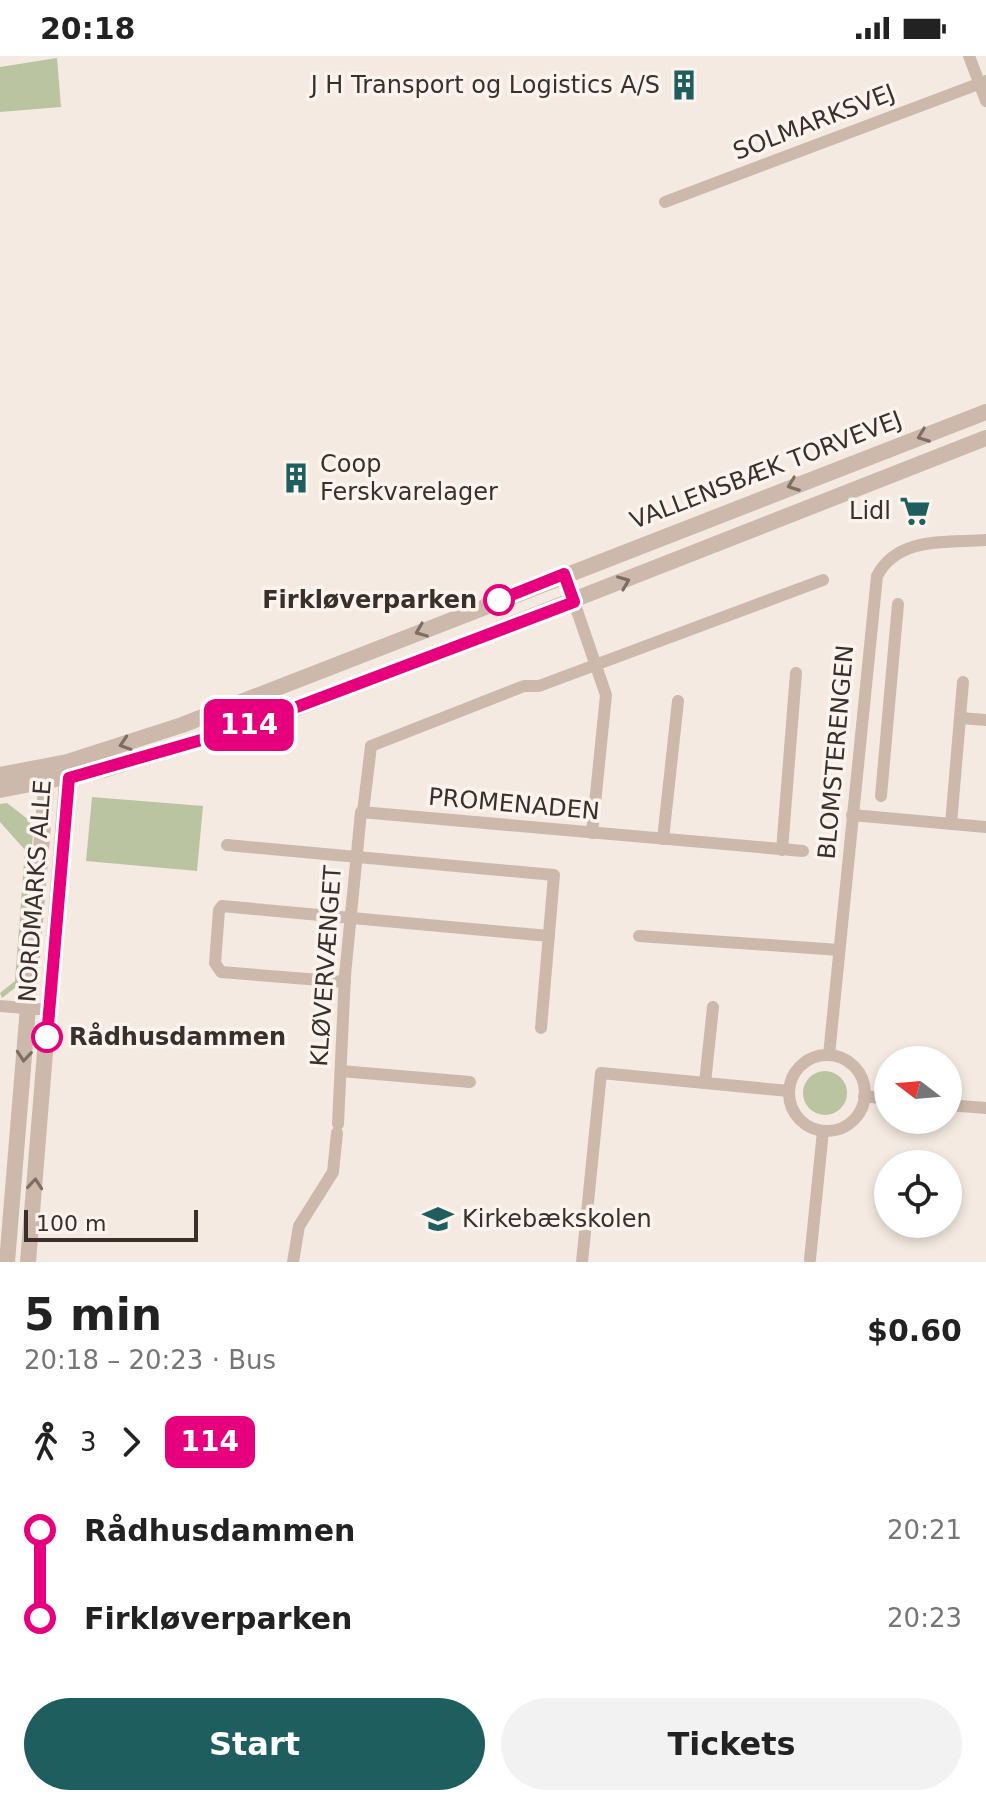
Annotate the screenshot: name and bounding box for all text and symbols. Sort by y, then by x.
text: 20:18 [40,11,136,46]
building icon: J H Transport og Logistics A/S [667,68,701,102]
place label: J H Transport og Logistics A/S [309,71,660,99]
street label: SOLMARKSVEJ [729,78,899,166]
street label: VALLENSBÆK TORVEVEJ [626,405,906,535]
one-way arrow [917,426,931,443]
place label: Coop Ferskvarelager [320,450,498,506]
building icon: Coop Ferskvarelager [279,461,313,495]
one-way arrow [787,475,801,492]
supermarket icon: Lidl [898,494,932,528]
place label: Lidl [849,497,891,525]
one-way arrow [616,575,630,592]
marker: Firkløverparken [484,585,514,615]
place label: Firkløverparken [262,586,477,614]
one-way arrow [415,621,429,638]
street label: BLOMSTERENGEN [813,644,859,860]
line badge: 114 [203,699,295,751]
text: 114 [220,708,278,741]
one-way arrow [118,735,132,751]
street label: NORDMARKS ALLE [13,779,57,1003]
street label: PROMENADEN [427,783,601,825]
street label: KLØVERVÆNGET [305,864,347,1067]
marker: Rådhusdammen [32,1022,62,1052]
place label: Rådhusdammen [69,1022,286,1051]
north arrow [874,1046,962,1134]
map controls [874,1046,962,1238]
one-way arrow [16,1050,33,1063]
button: locate [874,1150,962,1238]
one-way arrow [26,1177,43,1190]
school or university icon: Kirkebækskolen [421,1202,455,1236]
place label: Kirkebækskolen [462,1205,652,1233]
scale bar [24,1206,198,1242]
text: 100 m [36,1211,106,1236]
text: 5 min [24,1289,162,1340]
text: $0.60 [867,1313,962,1348]
text: 20:18 – 20:23 · Bus [24,1345,276,1375]
icon: walk [24,1420,68,1464]
icon: forward [109,1420,153,1464]
text: 114 [181,1425,239,1458]
text: 3 [80,1427,97,1457]
text: Rådhusdammen [84,1513,355,1548]
text: 20:21 [887,1515,962,1545]
text: Firkløverparken [84,1601,352,1636]
text: 20:23 [887,1603,962,1633]
button: Start [24,1698,485,1790]
button: Tickets [501,1698,962,1790]

